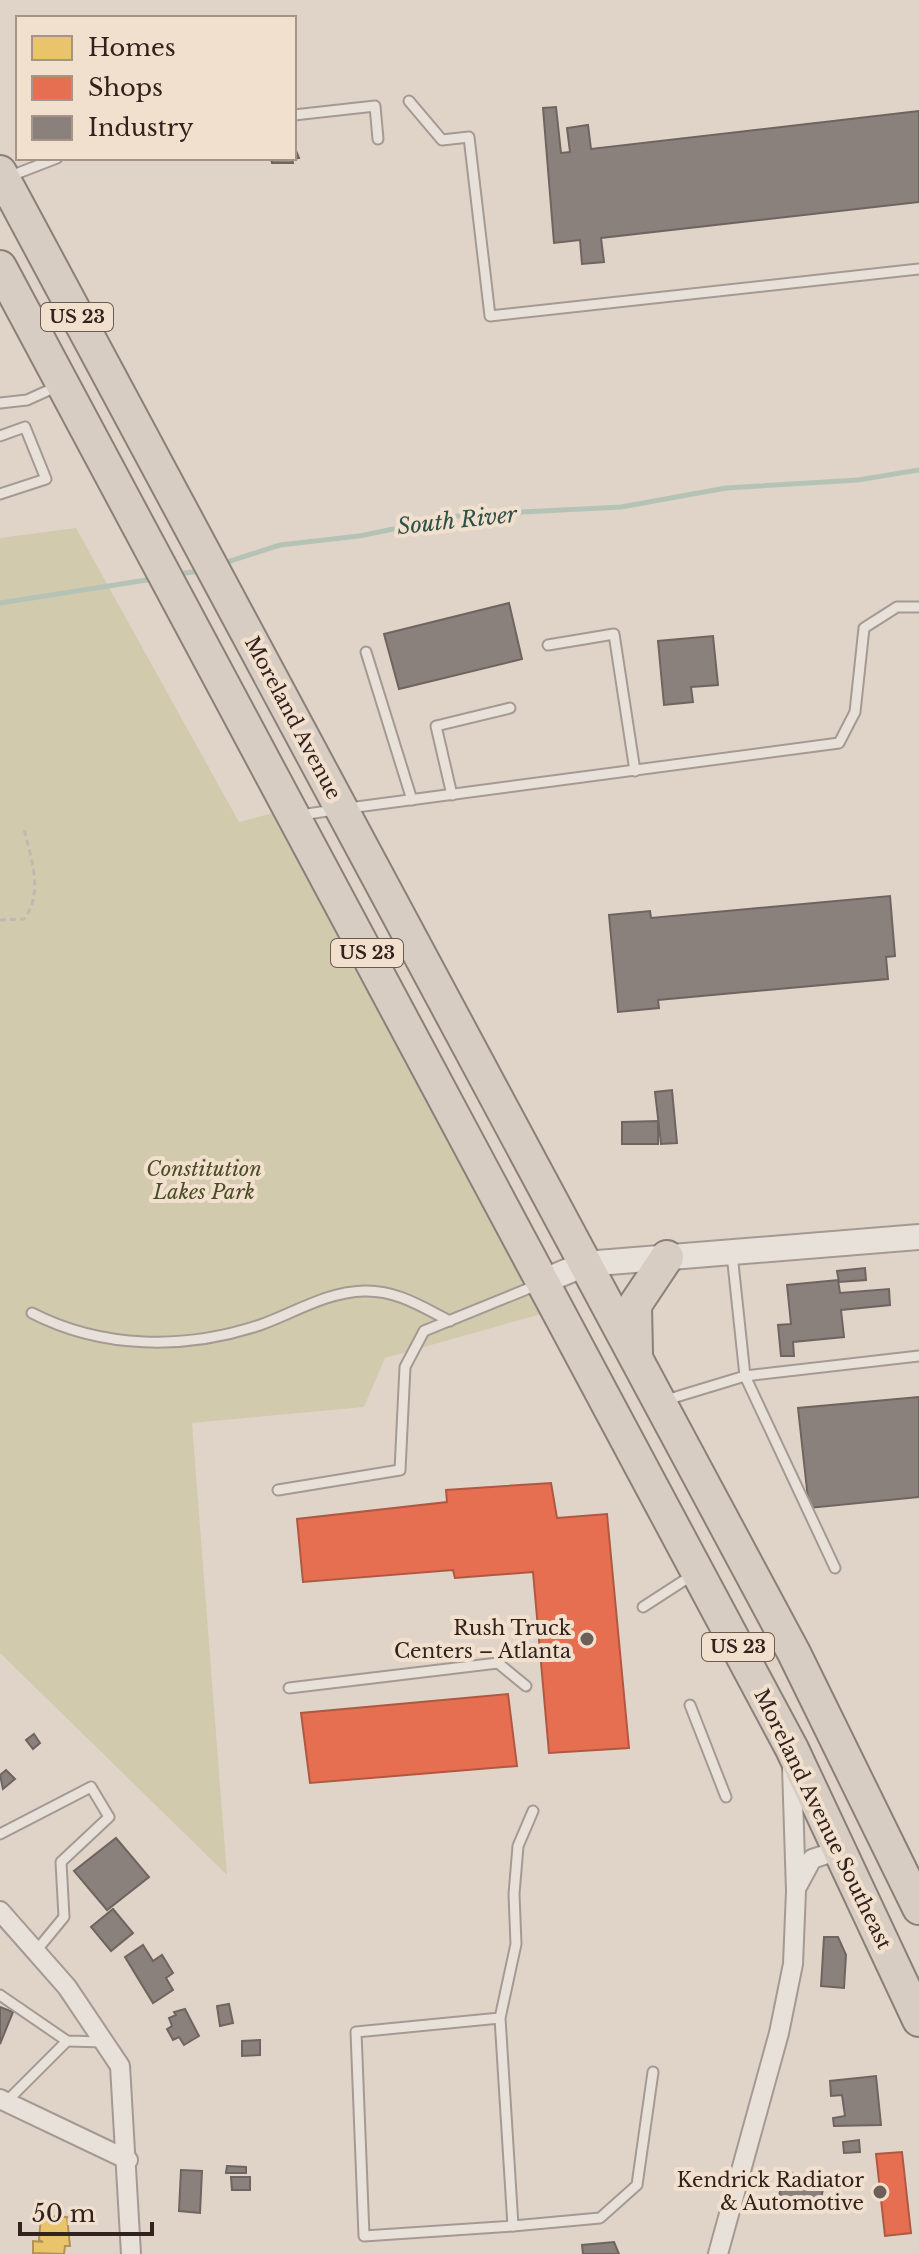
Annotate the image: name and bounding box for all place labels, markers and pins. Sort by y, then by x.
place label: Rush Truck Centers – Atlanta [394,1616,572,1663]
marker: Rush Truck Centers – Atlanta [578,1630,596,1648]
place label: Kendrick Radiator & Automotive [677,2168,864,2215]
marker: Kendrick Radiator & Automotive [871,2183,889,2201]

